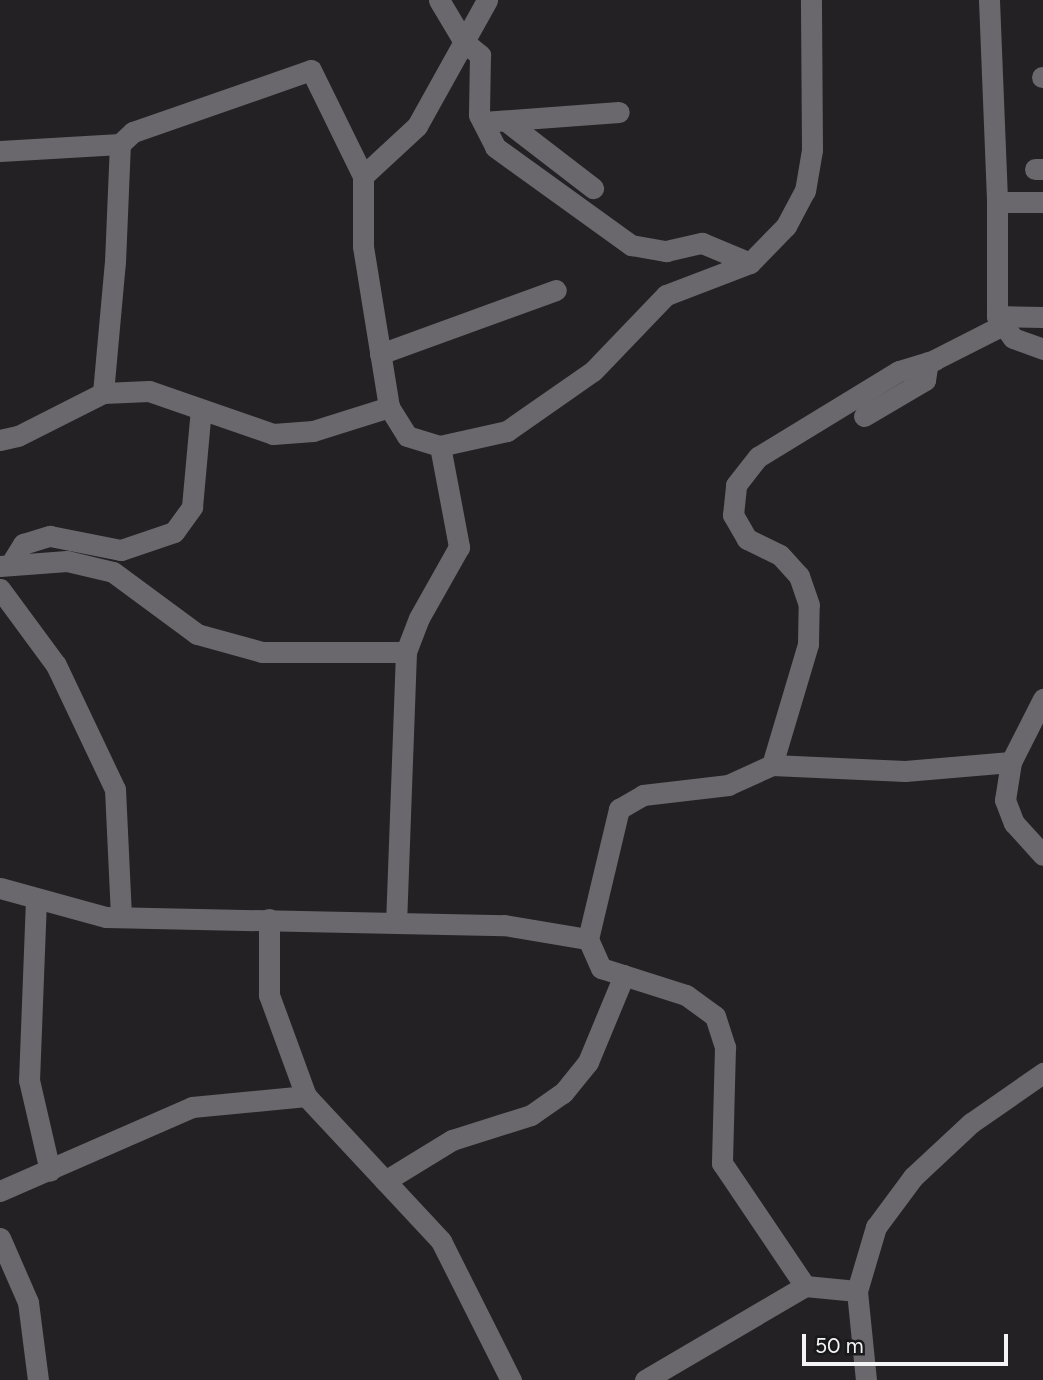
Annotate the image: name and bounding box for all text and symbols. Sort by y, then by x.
scale bar [805,1320,1012,1364]
text: 50 m [815,1333,864,1358]

